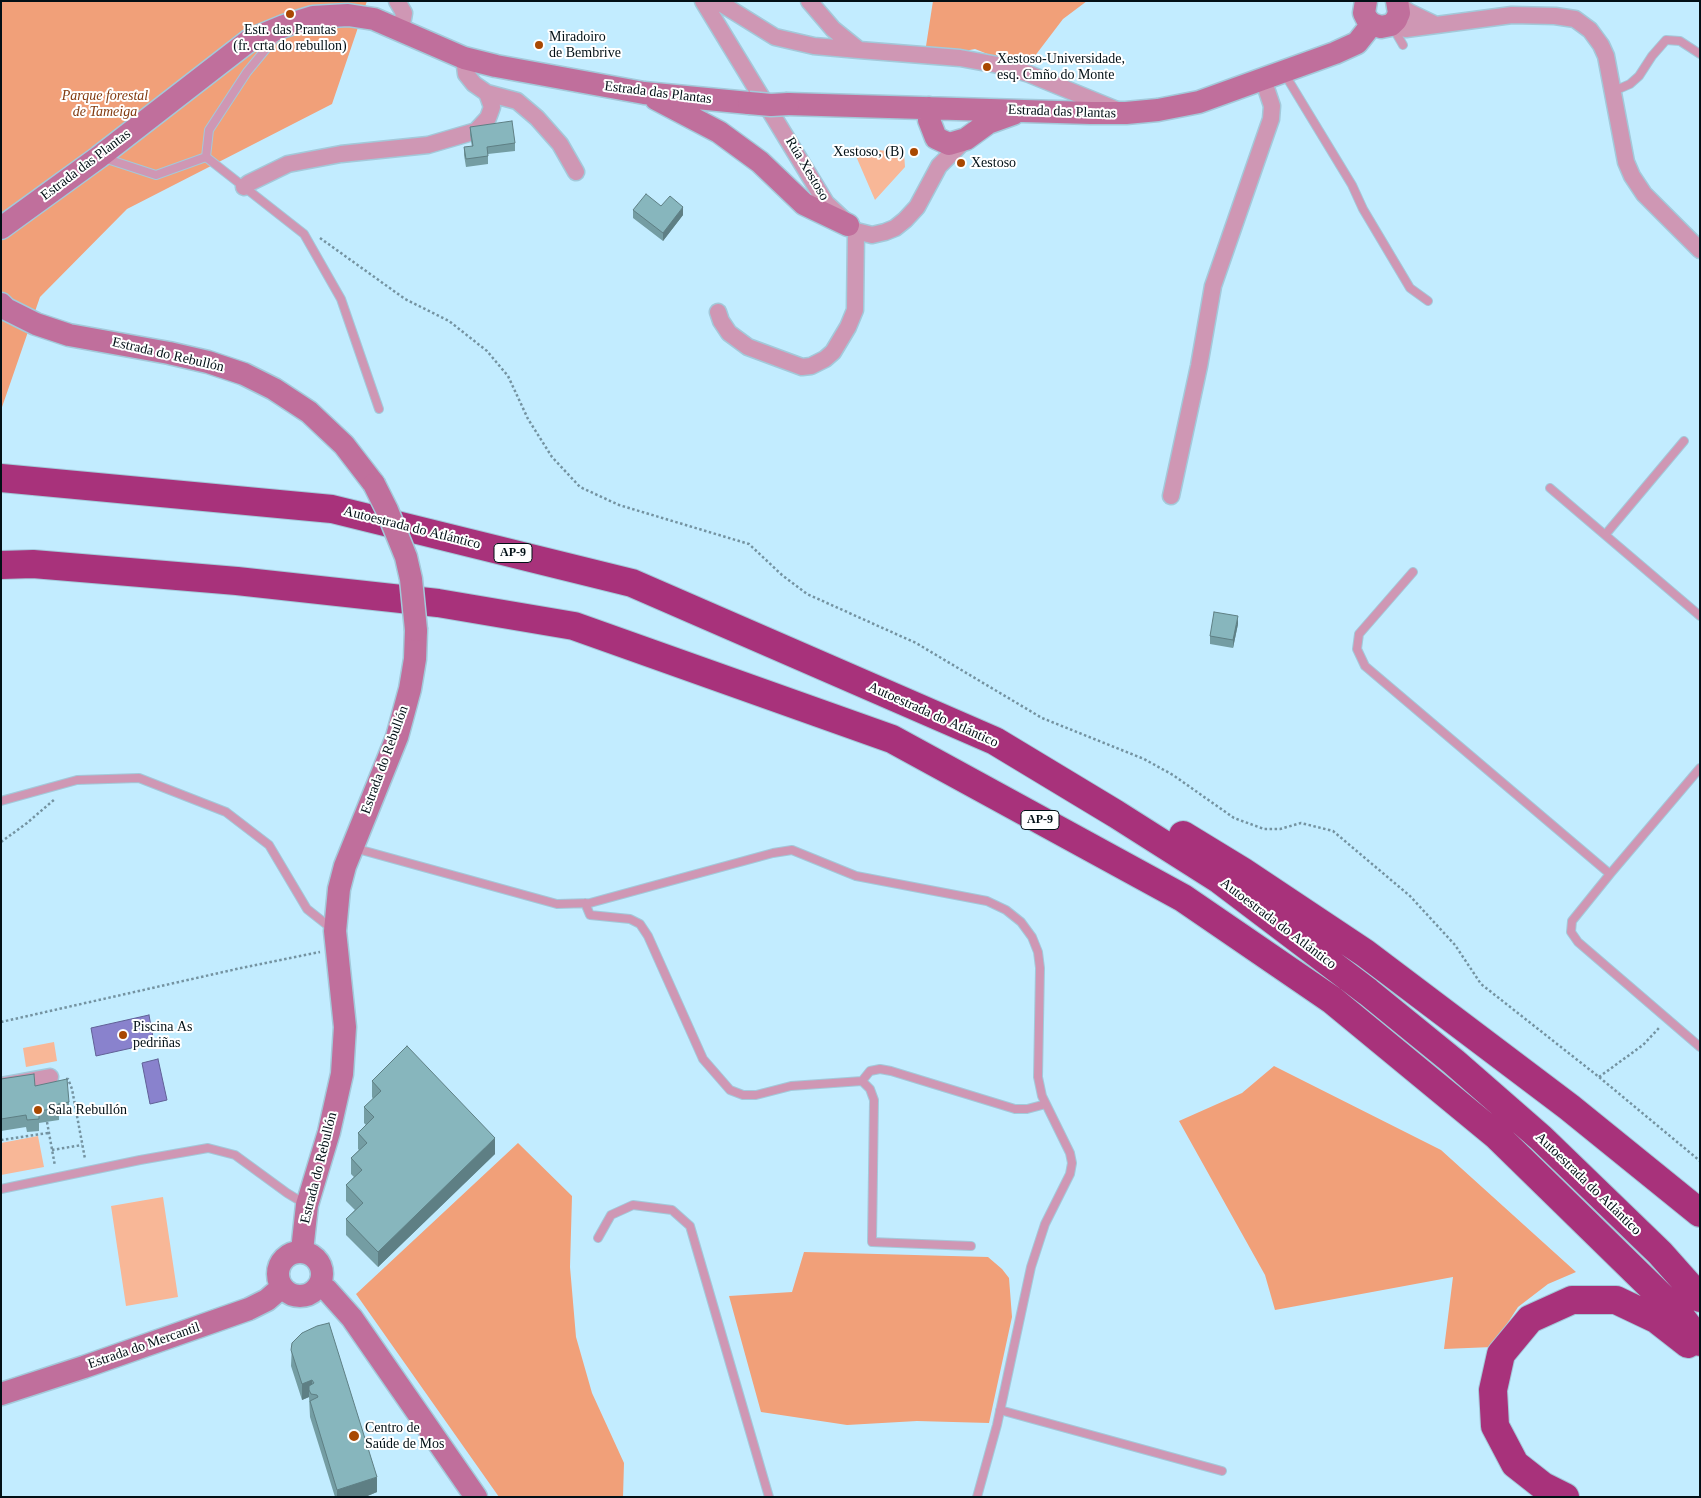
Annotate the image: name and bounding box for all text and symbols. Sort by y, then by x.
marker: Estr. das Prantas (fr. crta do rebullon) [284,8,296,20]
place label: Estr. das Prantas (fr. crta do rebullon) [233,22,347,54]
place label: Miradoiro de Bembrive [549,29,621,62]
marker: Miradoiro de Bembrive [533,39,545,51]
place label: Xestoso-Universidade, esq. Cmño do Monte [997,51,1125,84]
marker: Xestoso-Universidade, esq. Cmño do Monte [981,61,993,73]
street label: Estrada das Plantas [603,78,713,108]
park label: Parque forestal de Tameiga [62,88,148,120]
street label: Estrada das Plantas [1008,102,1116,122]
street label: Estrada das Plantas [38,126,134,204]
street label: Rúa Xestoso [781,134,833,204]
place label: Xestoso, (B) [833,144,904,160]
marker: Xestoso, (B) [908,146,920,158]
place label: Xestoso [971,155,1016,171]
marker: Xestoso [955,157,967,169]
street label: Estrada do Rebullón [110,334,226,376]
street label: Autoestrada do Atlántico [342,503,482,553]
road number: AP-9 [494,544,532,562]
street label: Autoestrada do Atlántico [865,679,1001,751]
street label: Estrada do Rebullón [358,703,412,817]
road number: AP-9 [1021,810,1059,830]
street label: Autoestrada do Atlántico [1217,875,1339,973]
place label: Piscina As pedriñas [133,1019,192,1052]
marker: Piscina As pedriñas [117,1029,129,1041]
place label: Sala Rebullón [48,1102,127,1118]
marker: Sala Rebullón [32,1104,44,1116]
street label: Estrada do Rebullón [297,1111,341,1225]
street label: Autoestrada do Atlántico [1532,1129,1644,1239]
street label: Estrada do Mercantil [86,1319,202,1373]
place label: Centro de Saúde de Mos [365,1420,444,1452]
marker: Centro de Saúde de Mos [347,1429,361,1443]

